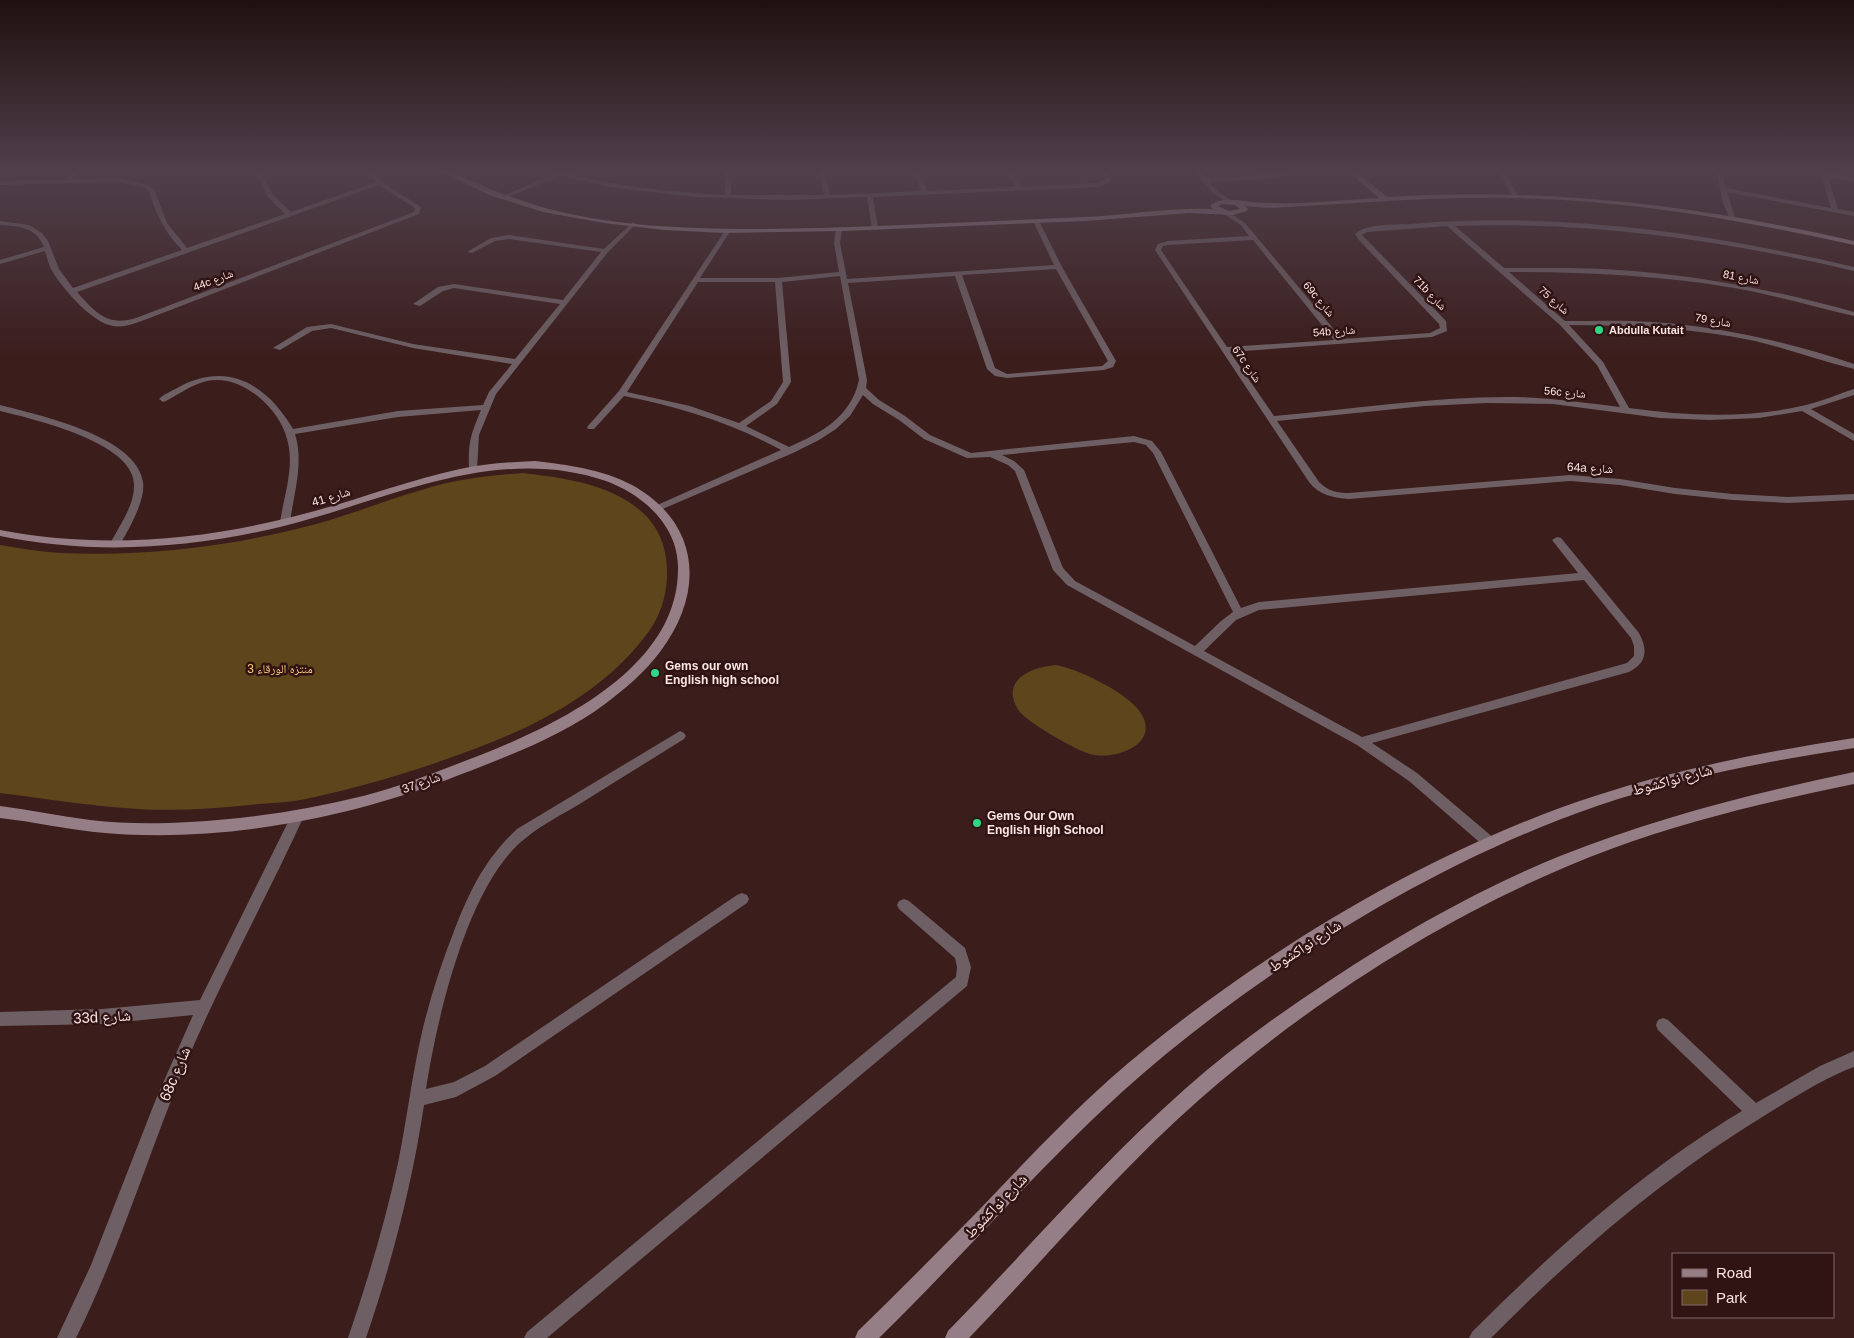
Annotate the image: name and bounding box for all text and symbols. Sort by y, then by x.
street label: 44c شارع [191,267,235,294]
street label: شارع 81 [1722,268,1760,287]
street label: 71b شارع [1410,274,1449,313]
street label: 69c شارع [1300,279,1337,319]
street label: شارع 75 [1536,284,1572,317]
street label: شارع 79 [1694,311,1732,330]
street label: 54b شارع [1312,324,1356,339]
marker: Abdulla Kutait [1593,324,1605,336]
place label: Abdulla Kutait [1609,324,1684,336]
street label: 67c شارع [1229,343,1264,385]
street label: 56c شارع [1544,384,1586,401]
street label: 64a شارع [1567,460,1614,477]
street label: شارع 41 [310,485,352,510]
place label: Gems our own English high school [665,659,779,687]
park label: منتزه الورقاء 3 [247,662,313,676]
marker: Gems our own English high school [649,667,661,679]
street label: شارع نواكشوط [1630,761,1714,800]
street label: شارع 37 [400,770,442,797]
place label: Gems Our Own English High School [987,809,1104,837]
marker: Gems Our Own English High School [971,817,983,829]
street label: شارع نواكشوط [1266,916,1345,977]
street label: 33d شارع [73,1006,131,1028]
street label: 68c شارع [156,1044,195,1104]
street label: شارع نواكشوط [961,1170,1032,1242]
legend [1672,1253,1834,1318]
text: Road [1716,1264,1752,1281]
text: Park [1716,1289,1747,1306]

